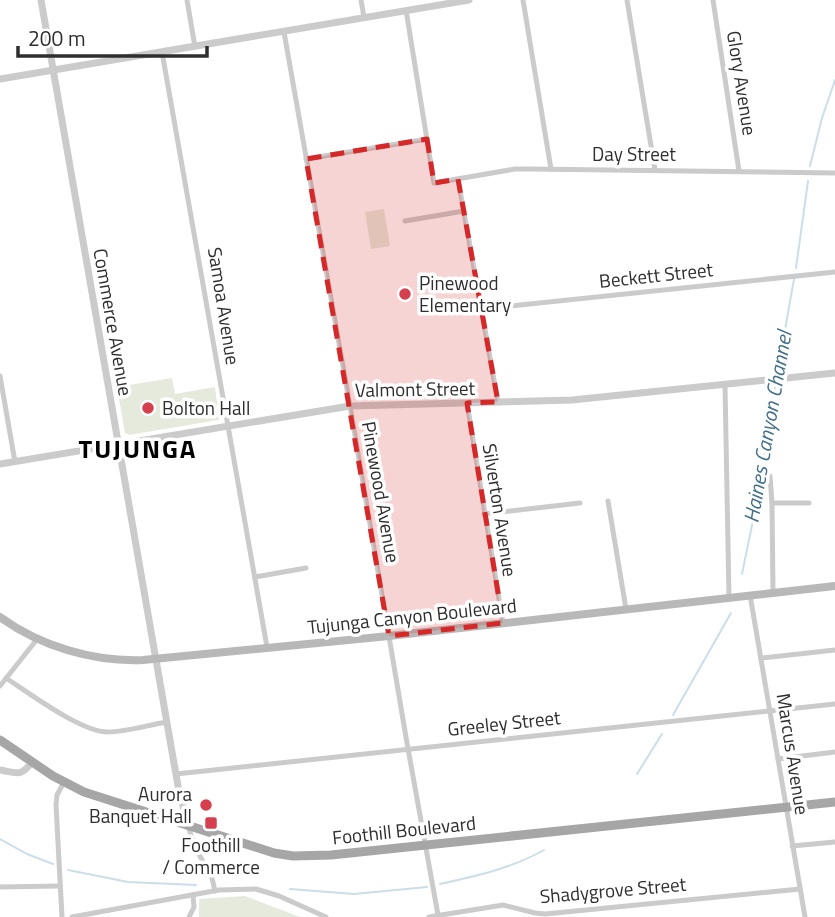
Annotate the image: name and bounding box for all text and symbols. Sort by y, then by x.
scale bar [18,14,206,58]
text: 200 m [28,22,85,54]
street label: Glory Avenue [720,29,765,137]
street label: Day Street [592,139,676,168]
street label: Samoa Avenue [201,245,248,367]
street label: Commerce Avenue [86,246,141,398]
street label: Beckett Street [598,254,715,295]
place label: Pinewood Elementary [419,268,511,319]
marker: Pinewood Elementary [397,286,413,302]
water label: Haines Canyon Channel [734,326,800,525]
street label: Valmont Street [355,373,476,404]
place label: Bolton Hall [162,393,250,422]
marker: Bolton Hall [140,400,156,416]
street label: Pinewood Avenue [355,419,408,565]
district label: TUJUNGA [79,429,197,468]
street label: Silverton Avenue [476,441,525,579]
street label: Tujunga Canyon Boulevard [306,590,518,641]
street label: Marcus Avenue [770,691,817,817]
street label: Greeley Street [446,702,562,743]
place label: Aurora Banquet Hall [89,779,192,830]
marker: Aurora Banquet Hall [198,797,214,813]
street label: Foothill Boulevard [331,808,477,851]
marker: Foothill / Commerce [203,815,219,831]
place label: Foothill / Commerce [162,830,260,881]
street label: Shadygrove Street [539,869,688,910]

